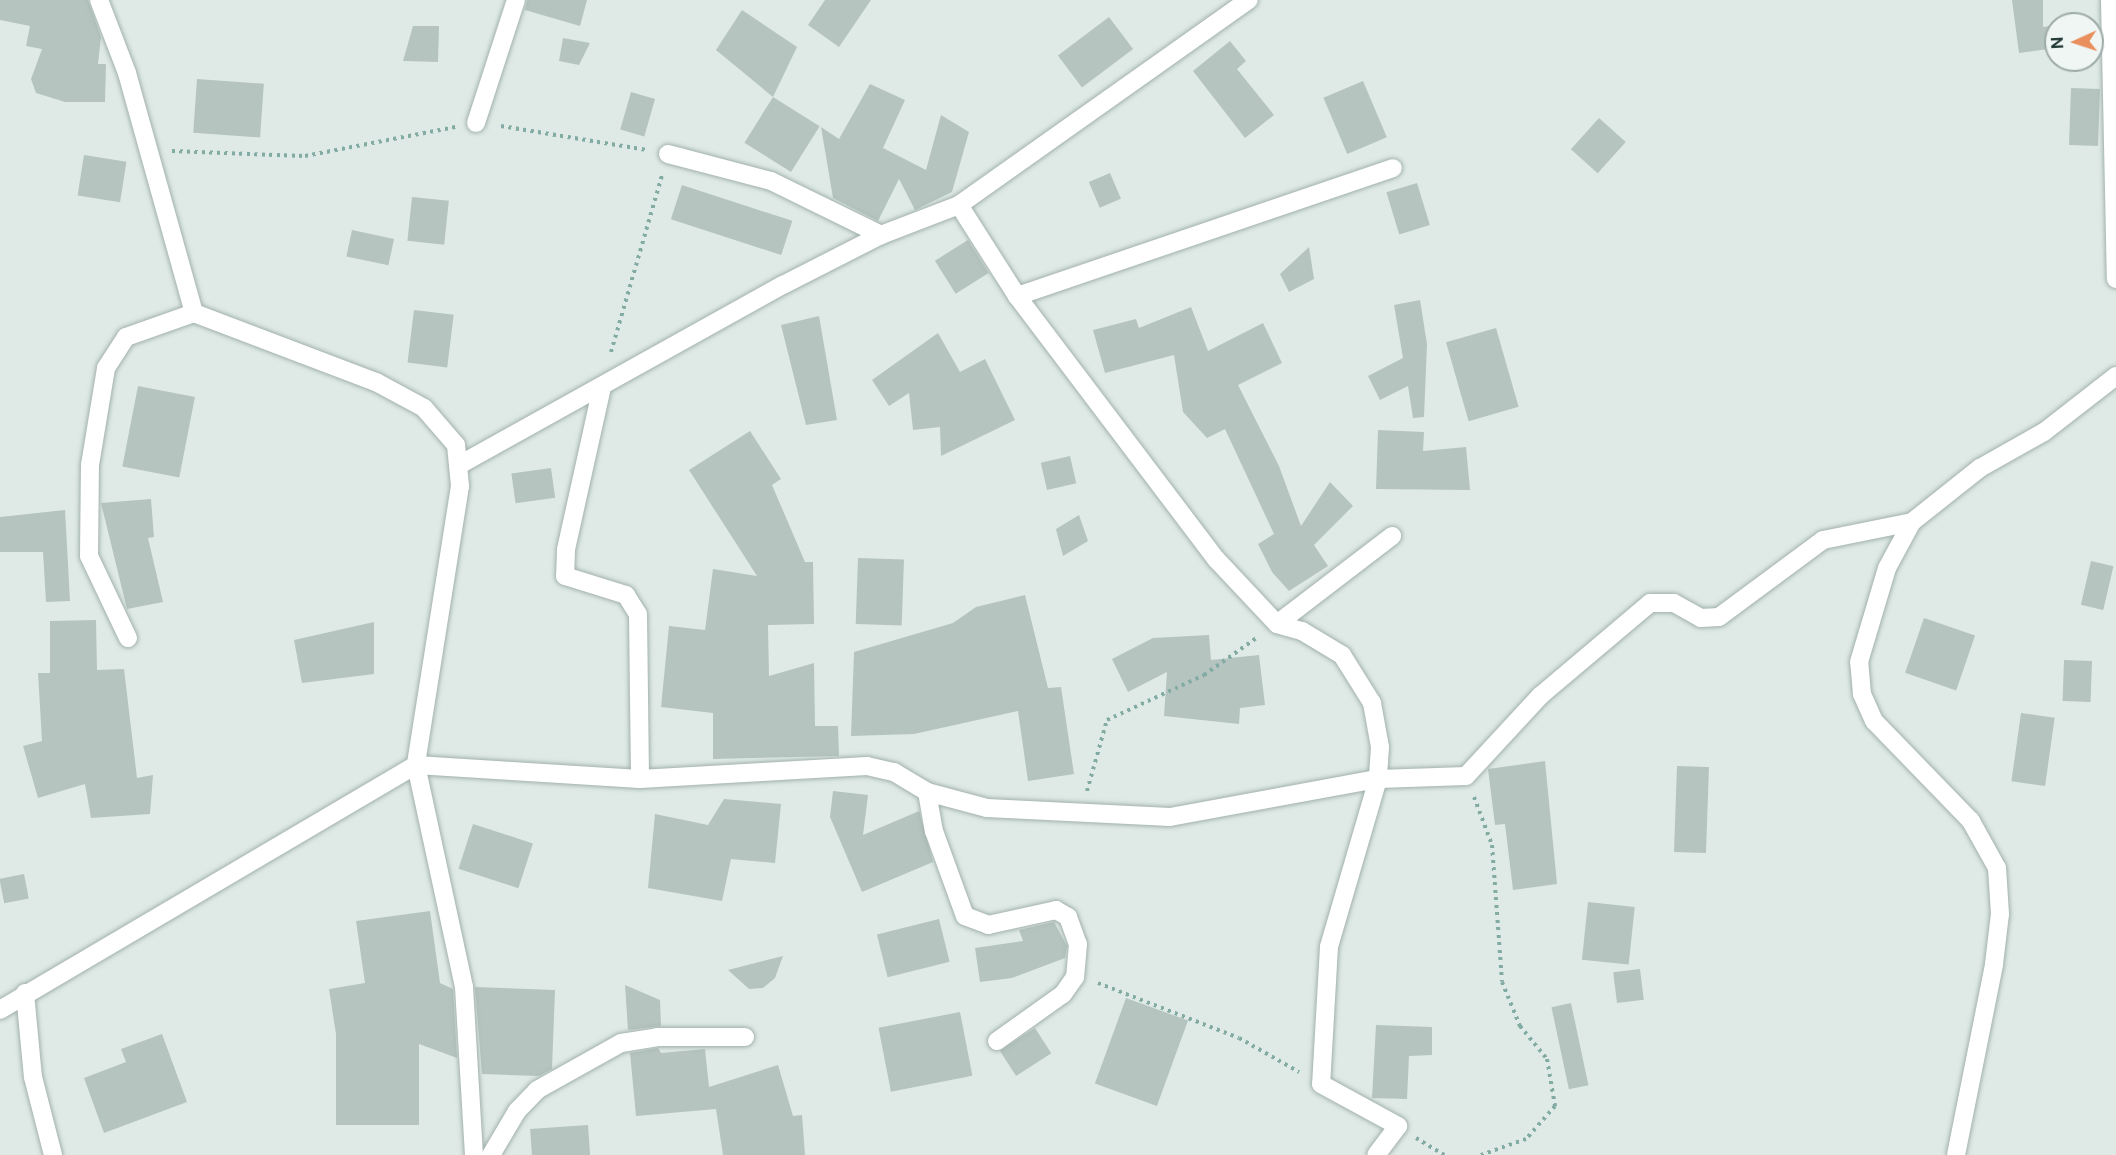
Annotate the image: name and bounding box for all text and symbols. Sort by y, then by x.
north arrow [2044,12,2104,72]
text: N [2048,36,2067,50]

